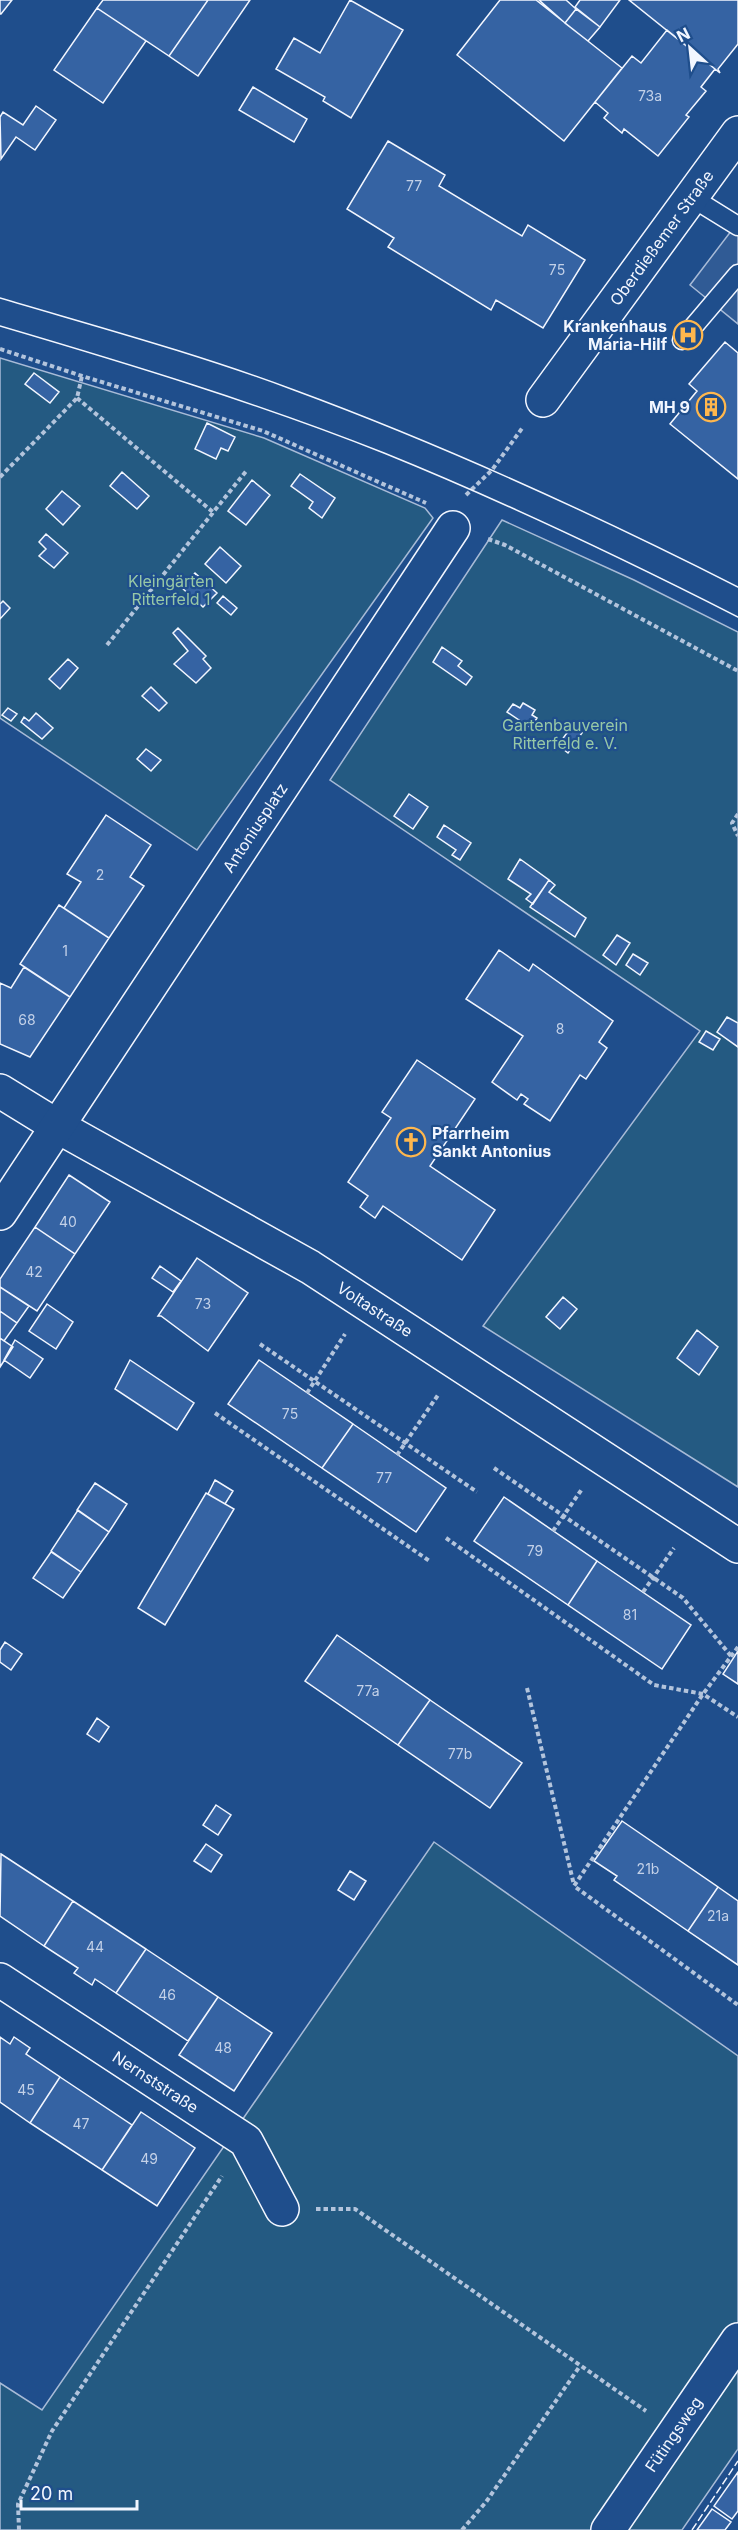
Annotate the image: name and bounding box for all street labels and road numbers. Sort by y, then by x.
street label: Oberdießemer Straße [605,166,718,309]
street label: Antoniusplatz [218,779,292,876]
street label: Voltastraße [333,1277,416,1341]
street label: Nernststraße [109,2047,202,2117]
street label: Fütingsweg [641,2393,706,2476]

